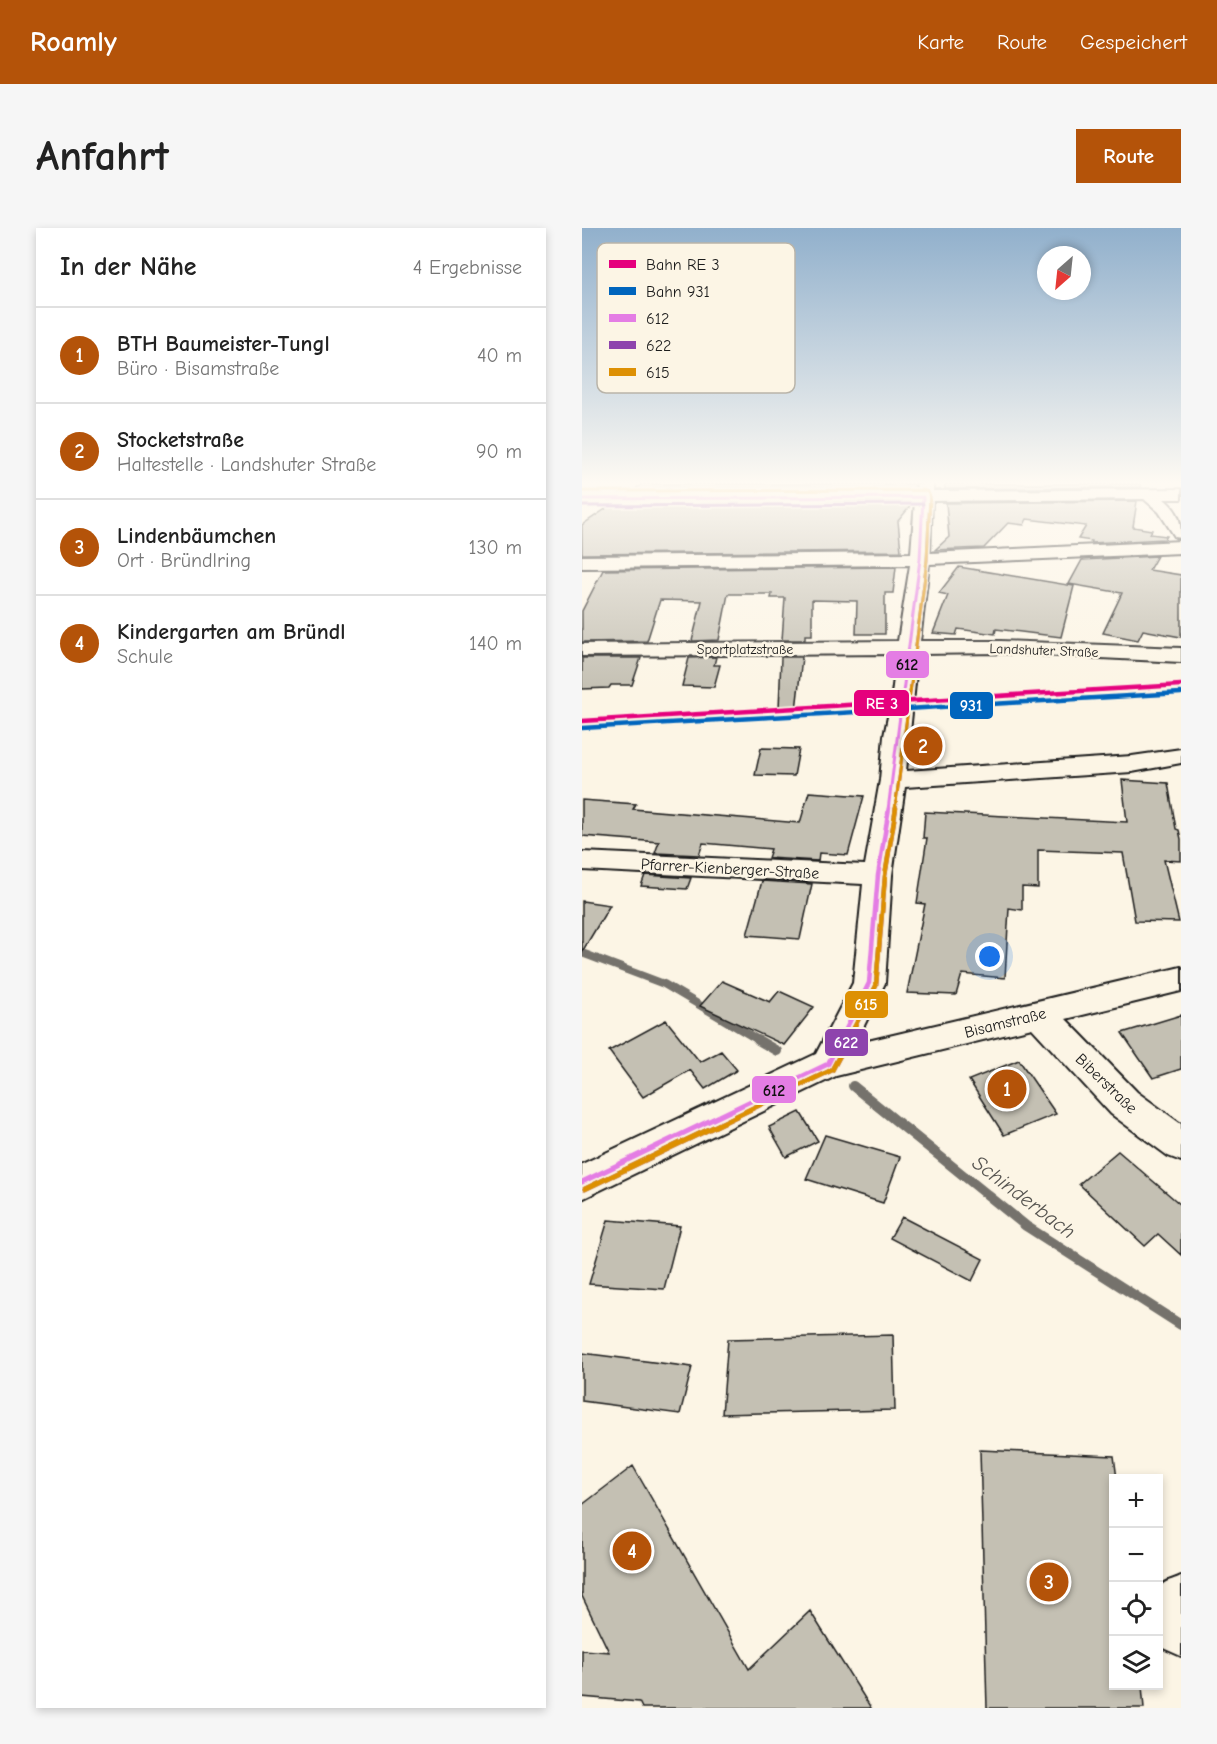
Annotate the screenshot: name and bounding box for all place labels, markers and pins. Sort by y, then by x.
pin: 2 [904,724,942,768]
pin: 1 [988,1066,1026,1112]
pin: 4 [613,1528,652,1574]
pin: 3 [1030,1560,1068,1604]

